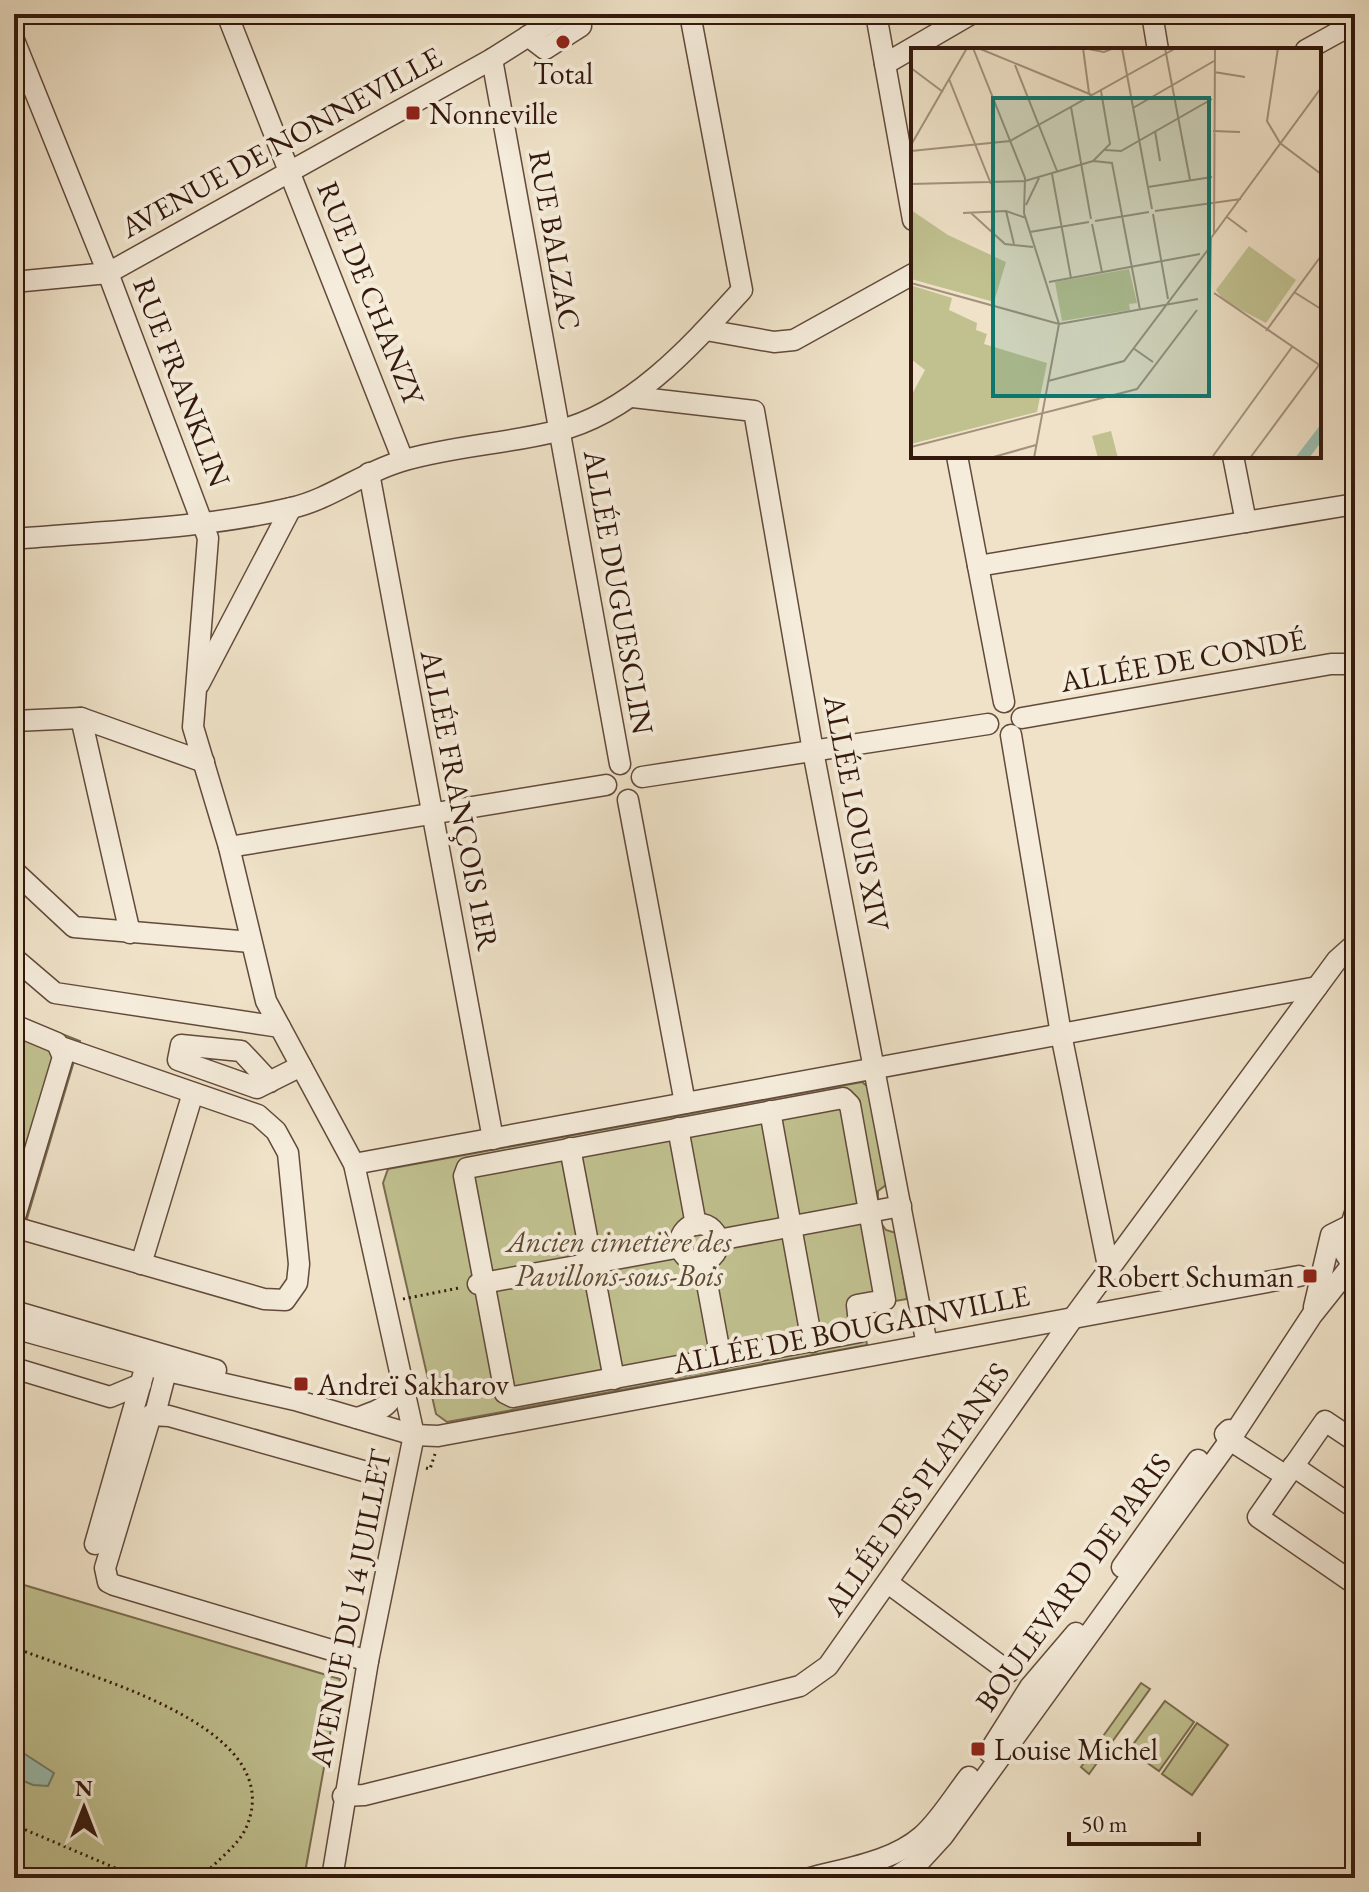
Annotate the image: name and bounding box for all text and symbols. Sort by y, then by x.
marker: Total [554,33,572,51]
street label: AVENUE DE NONNEVILLE [113,37,449,247]
inset map [911,48,1321,458]
place label: Total [533,54,593,93]
place label: Nonneville [429,94,558,133]
marker: Nonneville [404,104,422,122]
street label: RUE BALZAC [520,147,590,333]
street label: RUE DE CHANZY [308,176,434,412]
street label: RUE FRANKLIN [124,272,240,492]
street label: ALLÉE DUGUESCLIN [575,446,663,737]
street label: ALLÉE DE CONDÉ [1056,619,1309,701]
street label: ALLÉE FRANÇOIS 1ER [412,646,508,954]
street label: ALLÉE LOUIS XIV [815,691,899,935]
park label: Ancien cimetière des Pavillons-sous-Bois [504,1222,732,1295]
place label: Robert Schuman [1097,1257,1294,1296]
marker: Robert Schuman [1301,1267,1319,1285]
street label: ALLÉE DE BOUGAINVILLE [668,1275,1033,1383]
street label: ALLÉE DES PLATANES [813,1355,1018,1624]
place label: Andreï Sakharov [316,1365,510,1404]
marker: Andreï Sakharov [292,1375,310,1393]
street label: AVENUE DU 14 JUILLET [300,1445,400,1771]
street label: BOULEVARD DE PARIS [966,1445,1180,1719]
place label: Louise Michel [994,1730,1158,1769]
marker: Louise Michel [969,1740,987,1758]
north arrow [44,1768,124,1848]
text: N [75,1774,93,1803]
scale bar [1069,1796,1199,1846]
text: 50 m [1081,1808,1128,1839]

